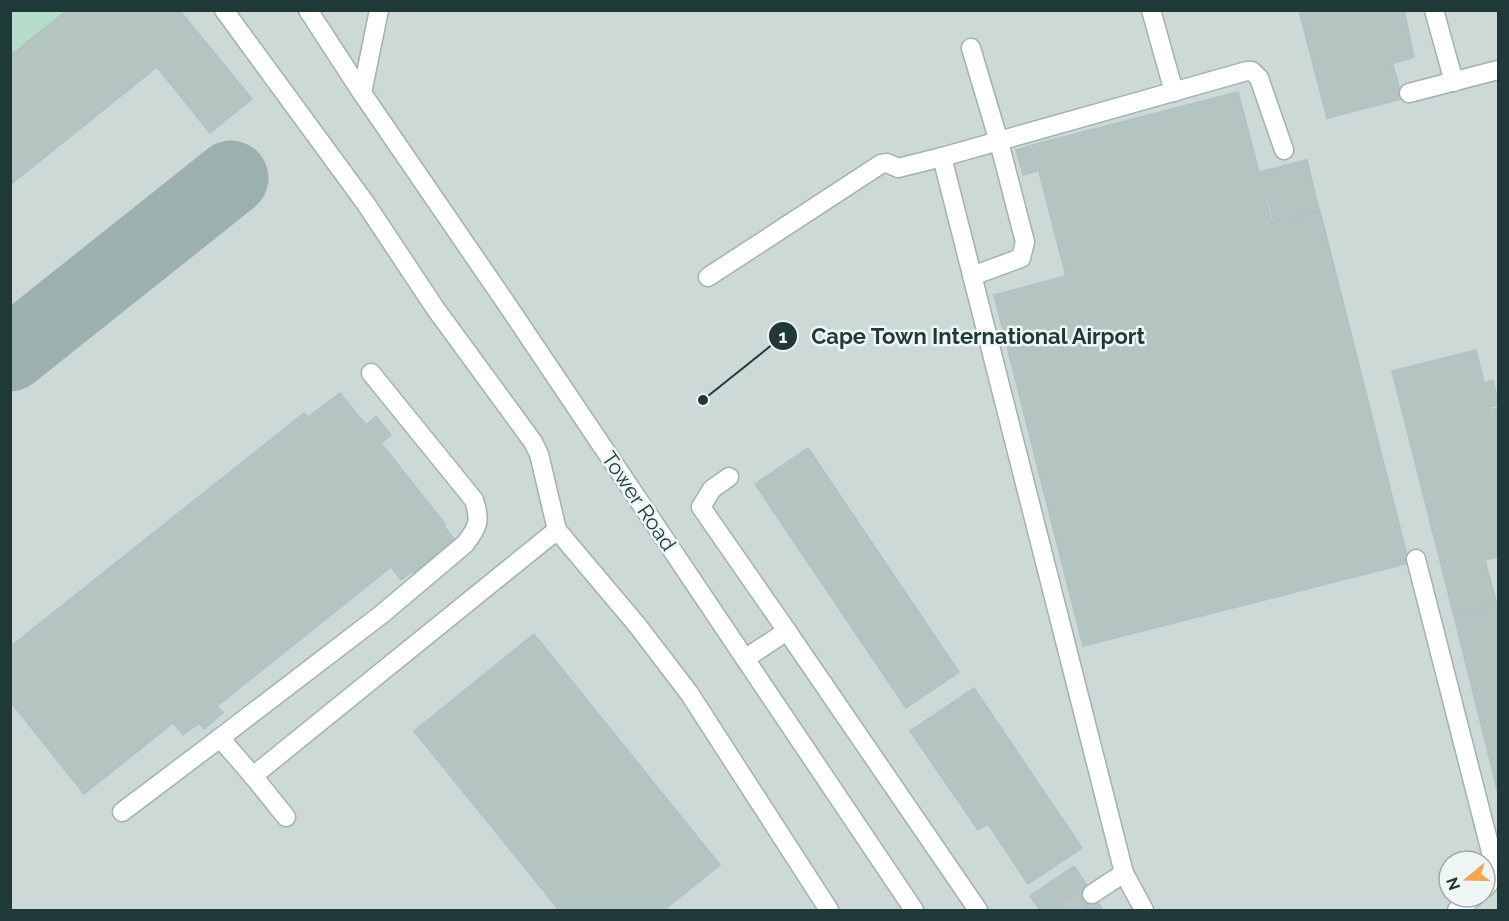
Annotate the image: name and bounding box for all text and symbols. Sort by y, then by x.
callout: Cape Town International Airport [768,316,1158,356]
text: Cape Town International Airport [811,323,1145,349]
text: 1 [779,326,788,347]
street label: Tower Road [597,447,681,555]
north arrow [1437,849,1497,909]
text: N [1442,875,1464,893]

